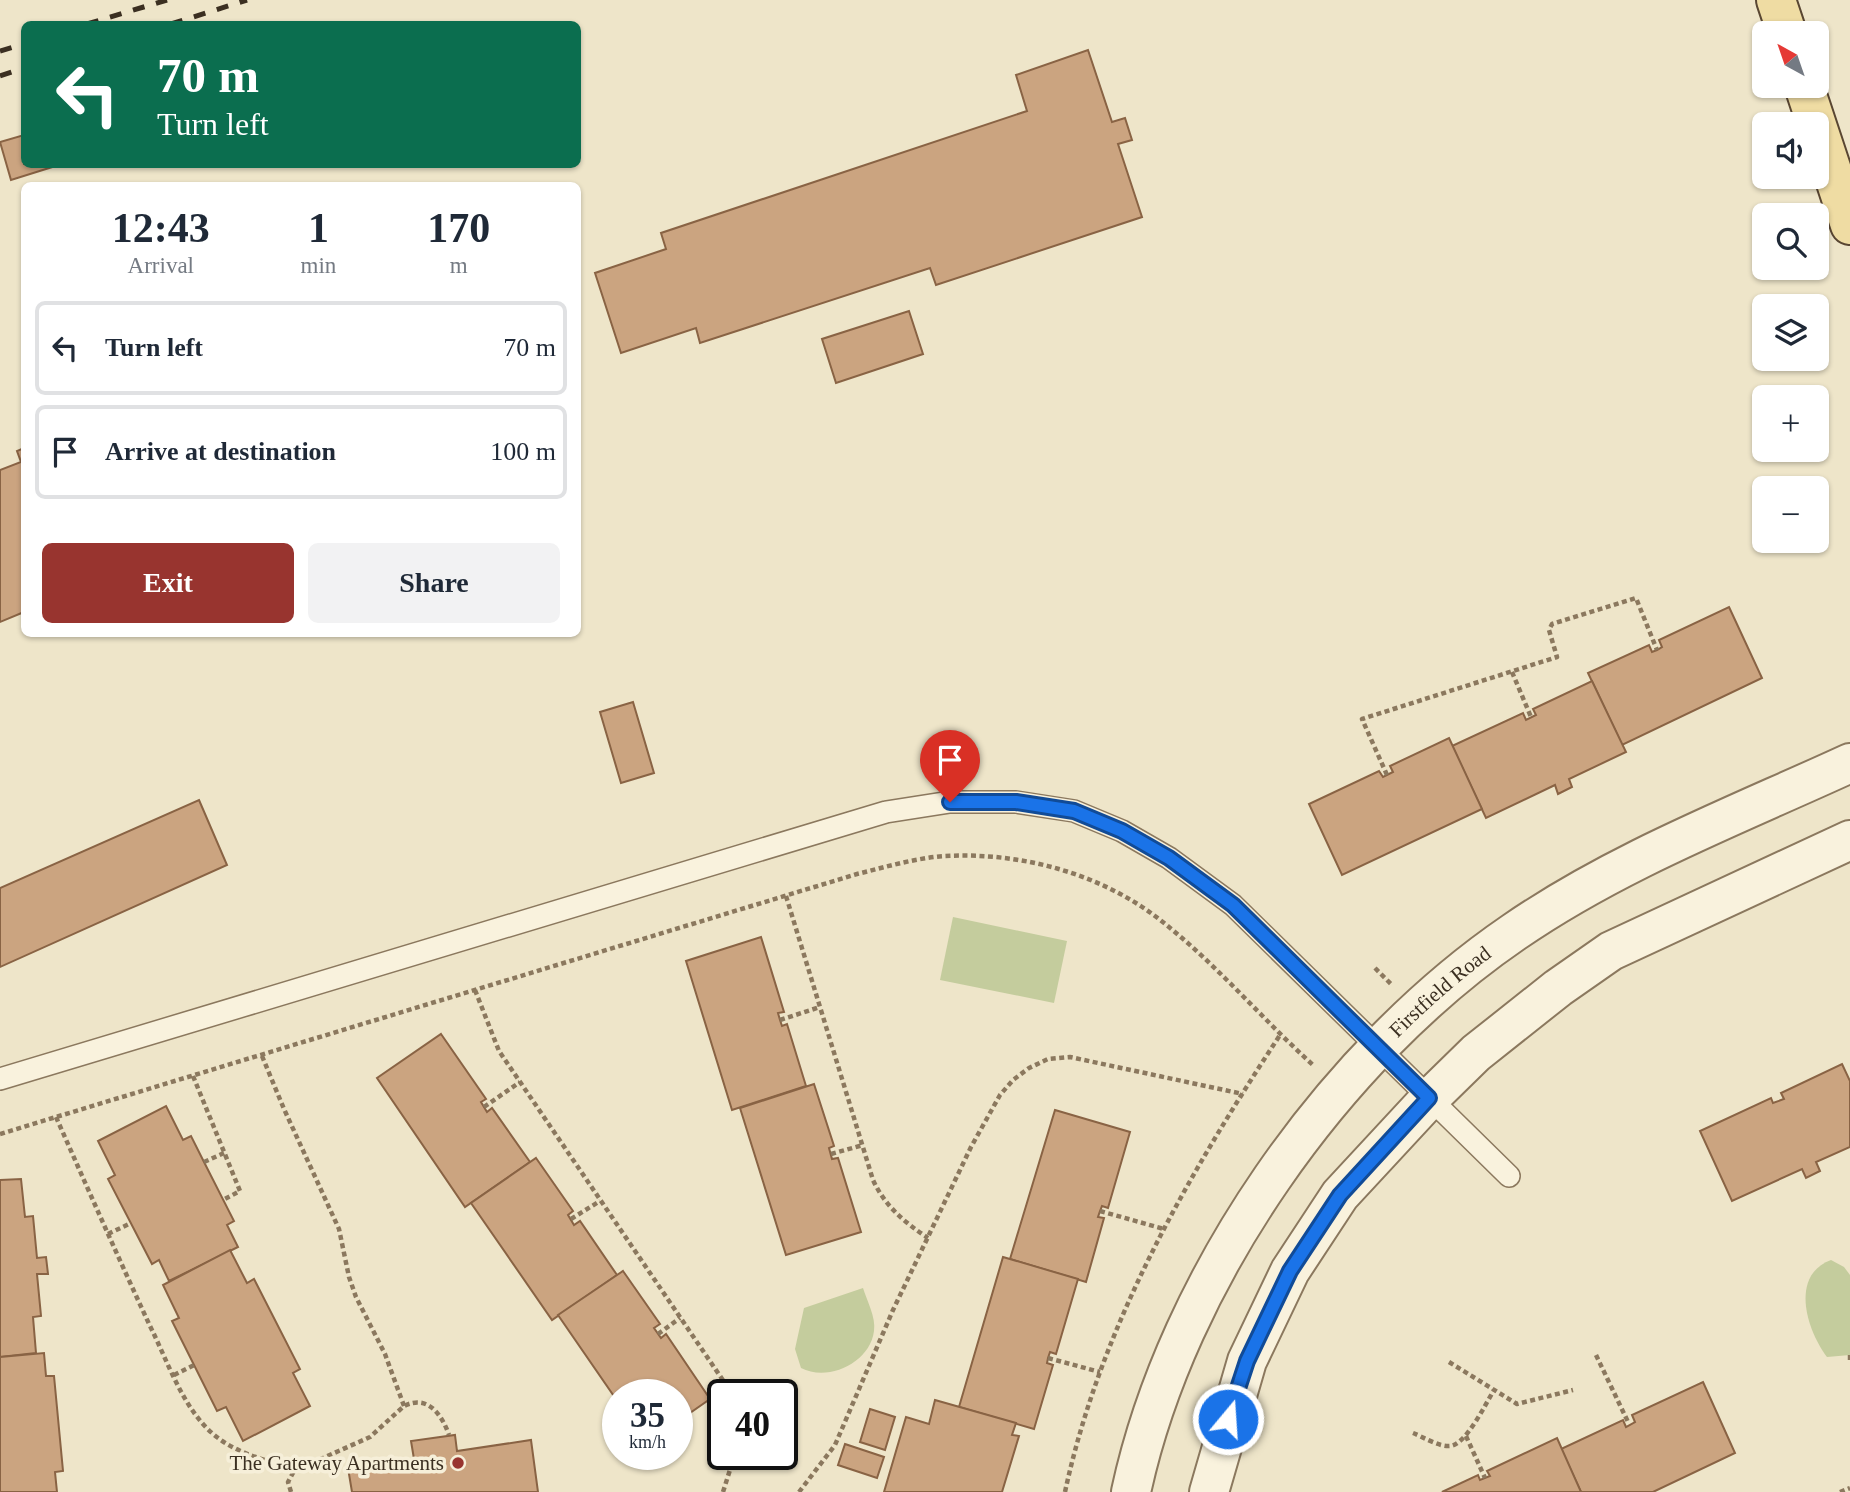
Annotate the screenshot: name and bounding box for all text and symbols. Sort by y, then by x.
north arrow [1752,21,1829,98]
map controls [1752,21,1829,553]
text: 70 m [157,48,259,103]
icon: left [42,49,133,140]
text: Turn left [157,106,269,142]
button: sound [1752,112,1829,189]
button: search [1752,203,1829,280]
text: 12:43 [112,205,210,251]
text: 1 [308,205,329,251]
text: 170 [427,205,490,251]
text: Arrival [128,253,194,278]
text: min [301,253,336,278]
text: m [450,253,468,278]
button: layers [1752,294,1829,371]
icon: left [46,329,84,367]
text: Turn left [105,333,203,362]
text: 70 m [503,333,556,362]
button: + [1752,385,1829,462]
icon: arrive [46,433,84,471]
text: Arrive at destination [105,437,336,466]
text: 100 m [490,437,556,466]
button: − [1752,476,1829,553]
button: Exit [42,543,294,623]
button: Share [308,543,560,623]
pin [920,730,980,802]
icon: arrive [931,741,969,779]
street label: Firstfield Road [1384,941,1496,1042]
speed limit sign: 40 [707,1379,798,1470]
position arrow [1191,1382,1265,1456]
text: 35 [630,1396,665,1435]
text: km/h [629,1432,666,1452]
place label: The Gateway Apartments [229,1451,444,1475]
marker: The Gateway Apartments [450,1455,466,1471]

